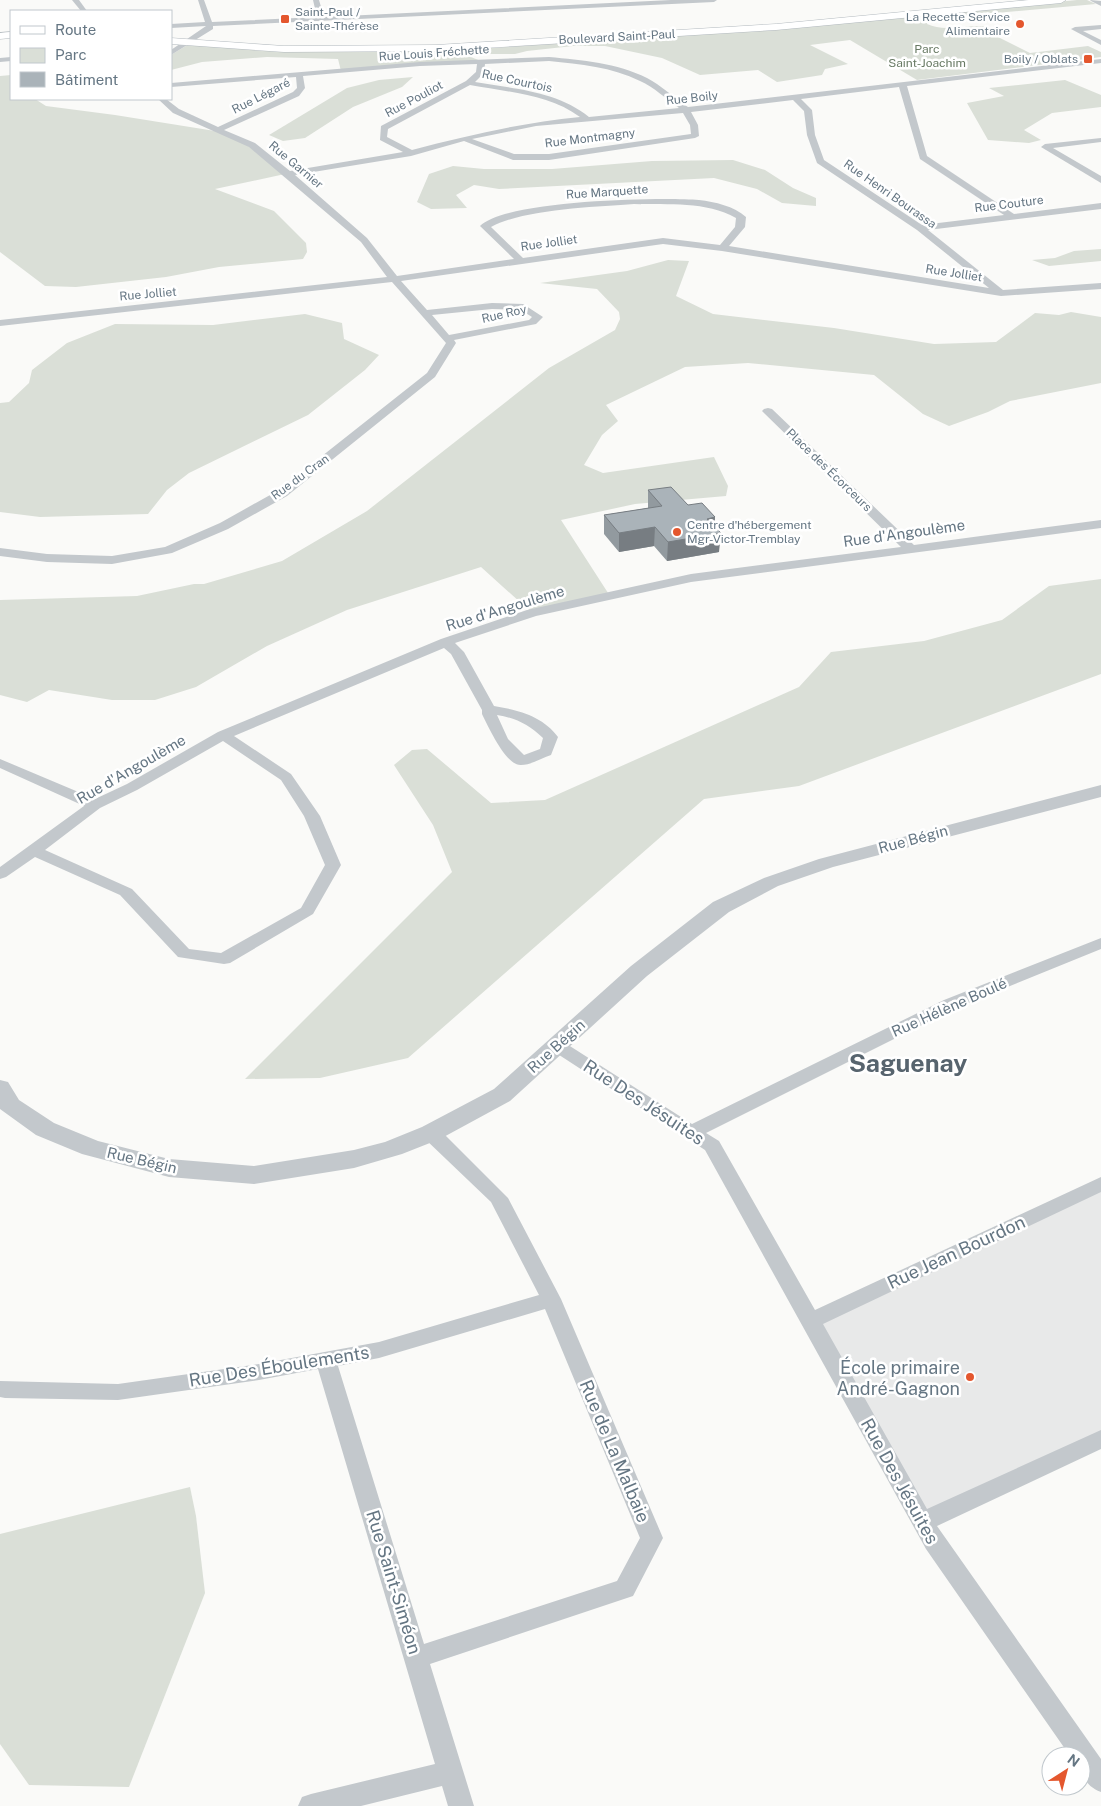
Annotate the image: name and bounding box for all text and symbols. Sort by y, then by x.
place label: Saint-Paul / Sainte-Thérèse [295,5,379,33]
legend [10,10,172,100]
place label: La Recette Service Alimentaire [906,10,1010,38]
marker: Saint-Paul / Sainte-Thérèse [279,13,291,25]
marker: La Recette Service Alimentaire [1014,18,1026,30]
text: Route [55,21,96,38]
street label: Boulevard Saint-Paul [558,27,676,47]
street label: Rue Louis Fréchette [378,42,490,64]
park label: Parc Saint-Joachim [888,42,966,70]
text: Parc [55,46,87,63]
place label: Boily / Oblats [1004,52,1078,66]
marker: Boily / Oblats [1082,53,1094,65]
street label: Rue Courtois [481,67,553,95]
text: Bâtiment [55,71,118,88]
street label: Rue Légaré [230,75,293,117]
street label: Rue Pouliot [383,78,446,120]
street label: Rue Boily [665,88,719,108]
street label: Rue Montmagny [544,125,637,150]
street label: Rue Garnier [266,138,326,192]
street label: Rue Henri Bourassa [841,157,939,231]
street label: Rue Marquette [565,182,649,202]
street label: Rue Couture [974,193,1045,215]
street label: Rue Jolliet [520,232,579,254]
street label: Rue Jolliet [925,262,984,284]
street label: Rue Jolliet [119,285,177,303]
street label: Rue Roy [480,302,528,326]
street label: Place des Écorceurs [784,426,874,514]
street label: Rue du Cran [268,451,332,503]
street label: Rue d'Angoulème [842,516,966,550]
place label: Centre d'hébergement Mgr-Victor-Tremblay [687,518,812,546]
marker: Centre d'hébergement Mgr-Victor-Tremblay [671,526,683,538]
street label: Rue d'Angoulème [444,582,566,634]
street label: Rue d'Angoulème [74,731,188,807]
street label: Rue Bégin [876,822,950,856]
street label: Rue Hélène Boulé [889,974,1009,1040]
street label: Rue Bégin [524,1016,588,1076]
district label: Saguenay [849,1048,967,1078]
street label: Rue Des Jésuites [579,1055,709,1149]
street label: Rue Bégin [105,1144,179,1176]
street label: Rue Jean Bourdon [884,1211,1028,1293]
street label: Rue Des Éboulements [187,1340,371,1391]
place label: École primaire André-Gagnon [837,1356,960,1399]
marker: École primaire André-Gagnon [964,1371,976,1383]
street label: Rue de La Malbaie [575,1377,655,1525]
street label: Rue Des Jésuites [857,1415,943,1547]
street label: Rue Saint-Siméon [362,1507,426,1657]
north arrow [1041,1746,1091,1796]
text: N [1065,1751,1083,1770]

